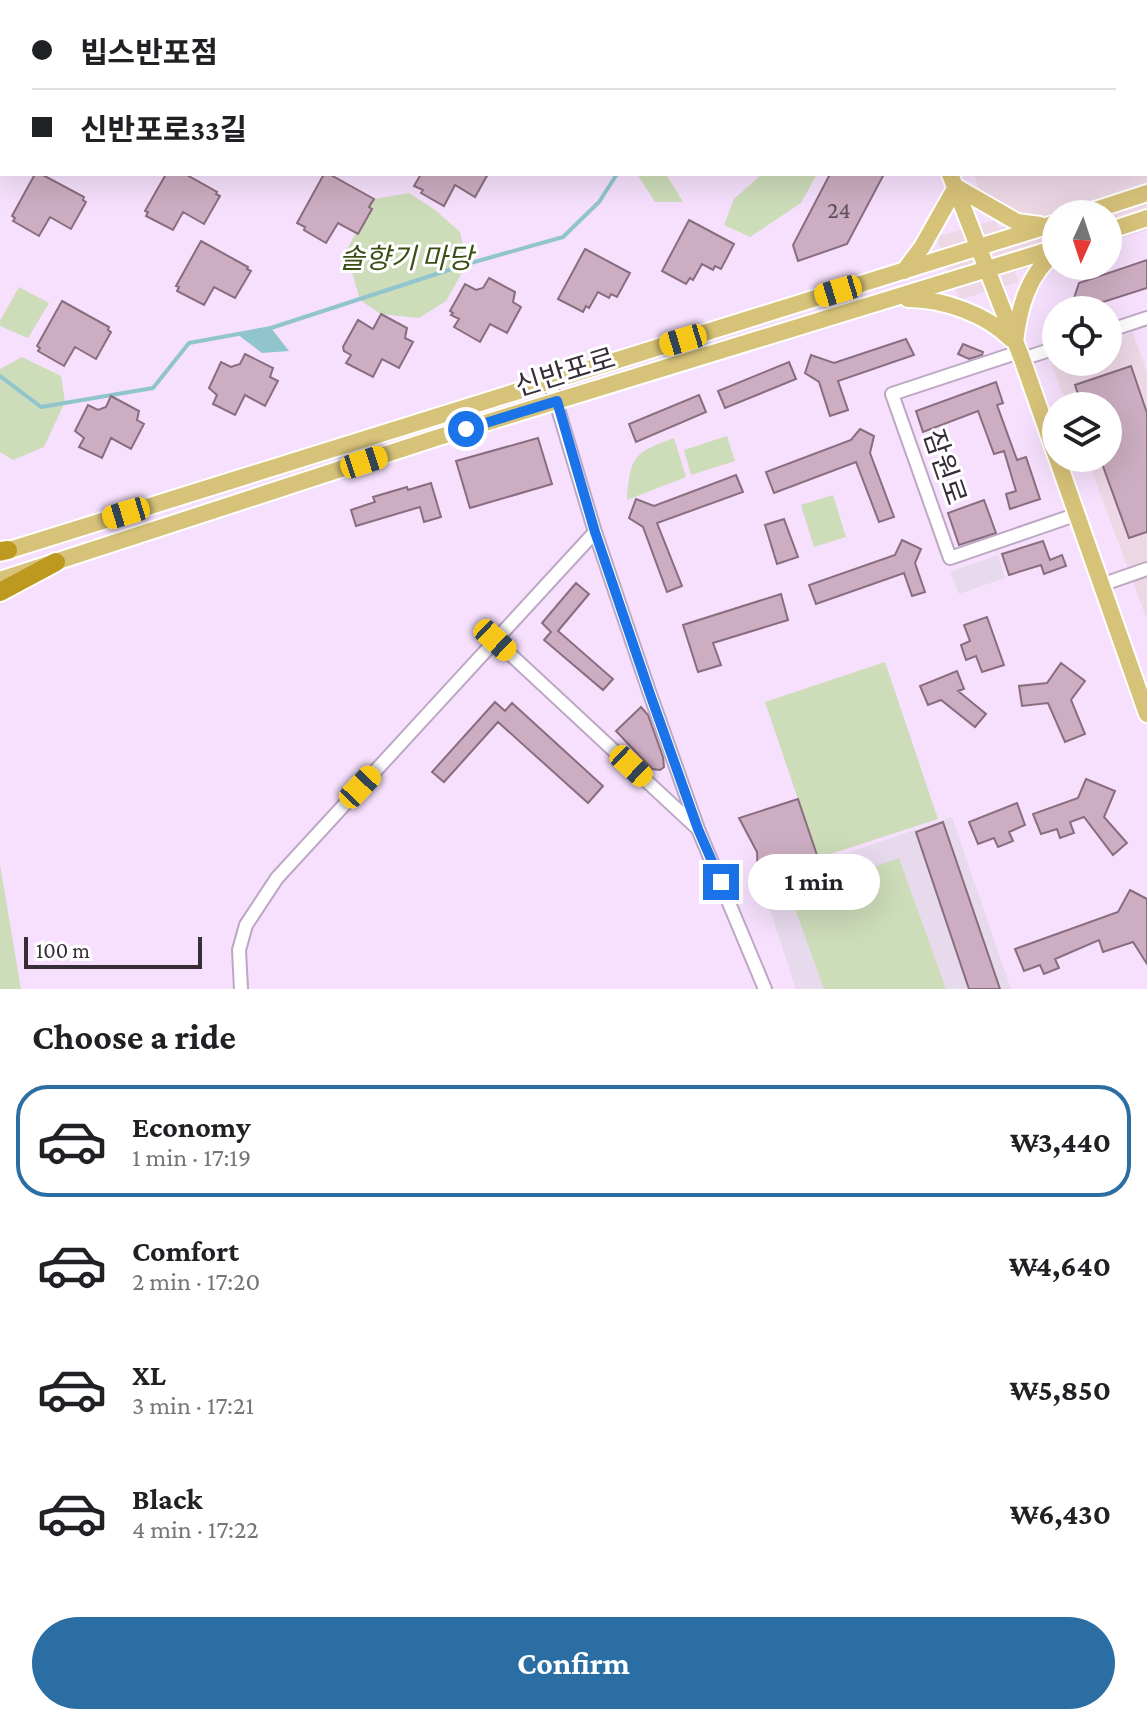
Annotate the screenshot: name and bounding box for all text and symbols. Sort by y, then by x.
text: 빕스반포점 [80,36,218,69]
text: 신반포로33길 [80,113,247,146]
house number: 24 [827,196,851,223]
north arrow [1042,200,1122,280]
map controls [1042,200,1122,472]
park label: 솔향기 마당 [339,243,476,274]
car [812,273,864,309]
button: locate [1042,296,1122,376]
car [657,322,709,358]
street label: 신반포로 [511,342,619,402]
button: layers [1042,392,1122,472]
route start [448,411,484,447]
street label: 잠원로 [918,425,972,509]
car [337,443,391,481]
car [100,495,152,531]
car [469,615,521,665]
car [605,741,657,791]
car [335,761,385,813]
callout: 1 min [749,854,881,910]
route end [703,864,739,900]
text: 1 min [784,867,844,896]
scale bar [24,933,202,969]
text: 100 m [36,938,90,963]
text: Choose a ride [32,1017,236,1057]
icon: car [36,1105,108,1177]
text: Economy [132,1110,251,1143]
text: ₩3,440 [1010,1125,1111,1158]
text: 1 min · 17:19 [132,1143,251,1172]
icon: car [36,1229,108,1301]
text: Comfort [132,1234,239,1267]
text: ₩4,640 [1009,1249,1111,1282]
text: 2 min · 17:20 [132,1267,260,1296]
icon: car [36,1353,108,1425]
text: XL [132,1358,166,1391]
text: ₩5,850 [1010,1373,1111,1406]
text: 3 min · 17:21 [132,1391,254,1420]
icon: car [36,1477,108,1549]
text: Black [132,1482,203,1515]
text: ₩6,430 [1010,1497,1111,1530]
text: 4 min · 17:22 [132,1515,259,1544]
button: Confirm [32,1617,1115,1709]

